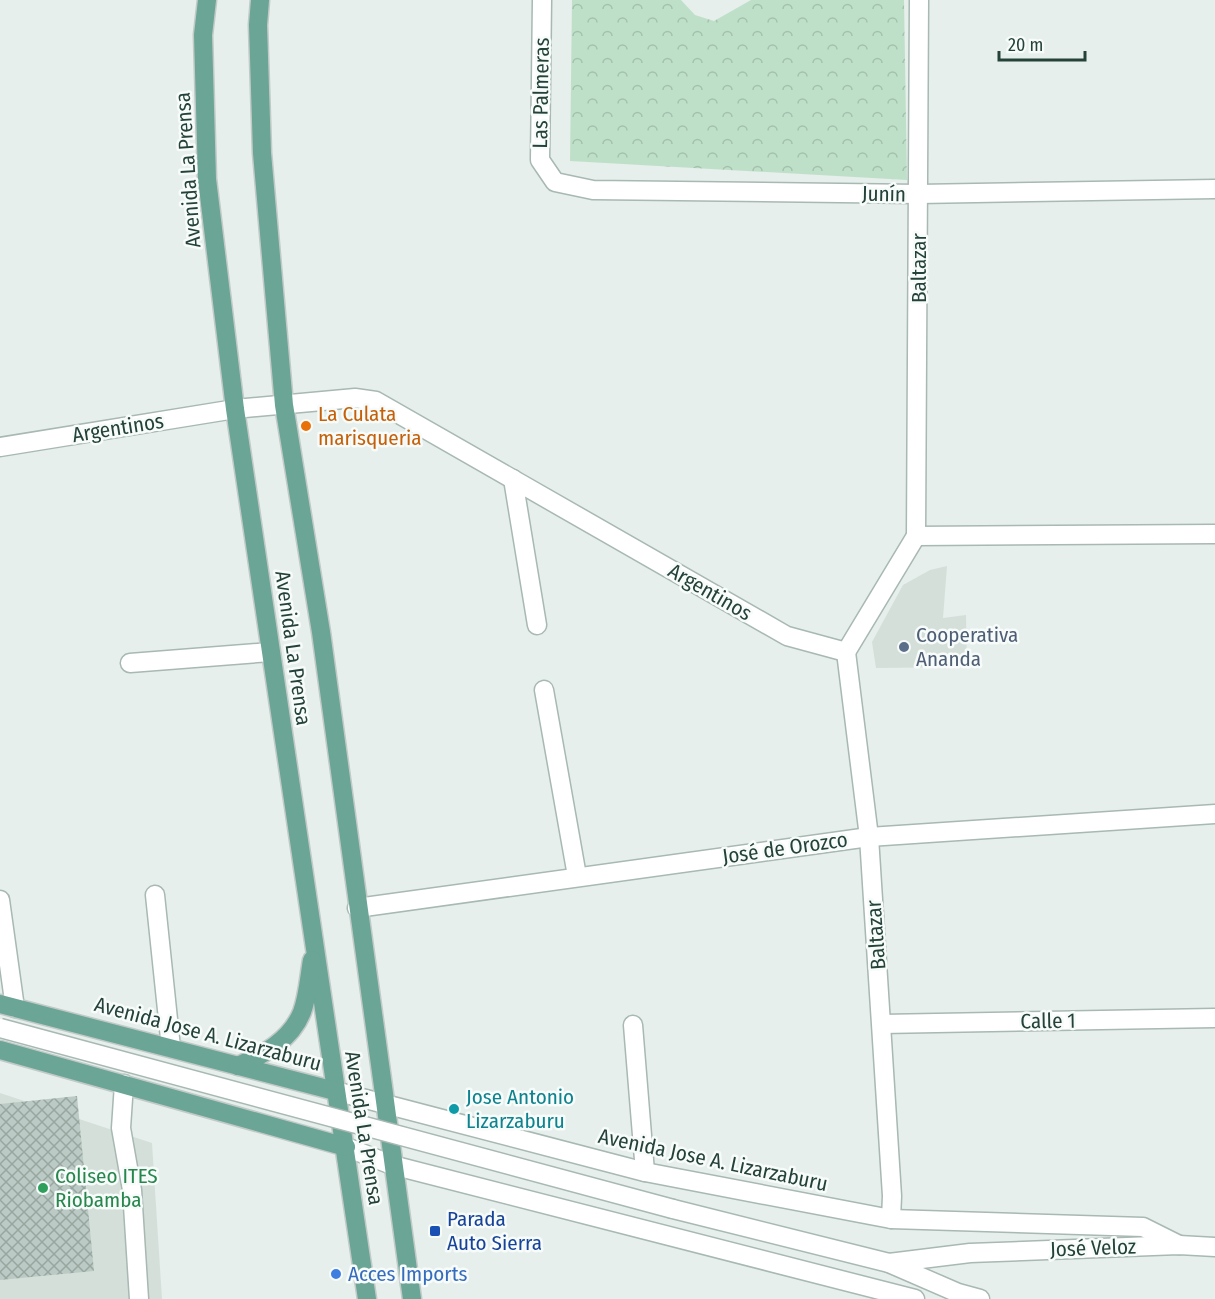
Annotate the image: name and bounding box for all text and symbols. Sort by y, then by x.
scale bar [999,24,1084,62]
text: 20 m [1008,34,1043,56]
street label: Las Palmeras [527,37,555,149]
street label: Avenida La Prensa [170,91,206,249]
street label: Junín [862,181,906,207]
street label: Baltazar [906,232,932,303]
place label: La Culata marisqueria [318,401,422,451]
street label: Argentinos [70,408,166,448]
marker: La Culata marisqueria [299,419,313,433]
street label: Argentinos [664,558,756,626]
street label: Avenida La Prensa [269,569,317,727]
place label: Cooperativa Ananda [916,622,1018,672]
marker: Cooperativa Ananda [897,640,911,654]
street label: José de Orozco [721,826,849,870]
street label: Baltazar [861,899,891,971]
street label: Avenida Jose A. Lizarzaburu [92,991,324,1077]
street label: Calle 1 [1020,1008,1076,1034]
street label: Avenida La Prensa [339,1049,389,1207]
place label: Jose Antonio Lizarzaburu [466,1084,574,1134]
marker: Jose Antonio Lizarzaburu [447,1102,461,1116]
street label: Avenida Jose A. Lizarzaburu [596,1123,830,1197]
place label: Coliseo ITES Riobamba [55,1163,158,1213]
marker: Coliseo ITES Riobamba [36,1181,50,1195]
place label: Parada Auto Sierra [447,1206,542,1256]
marker: Parada Auto Sierra [428,1224,442,1238]
street label: José Veloz [1049,1234,1137,1262]
place label: Acces Imports [348,1261,468,1287]
marker: Acces Imports [329,1267,343,1281]

